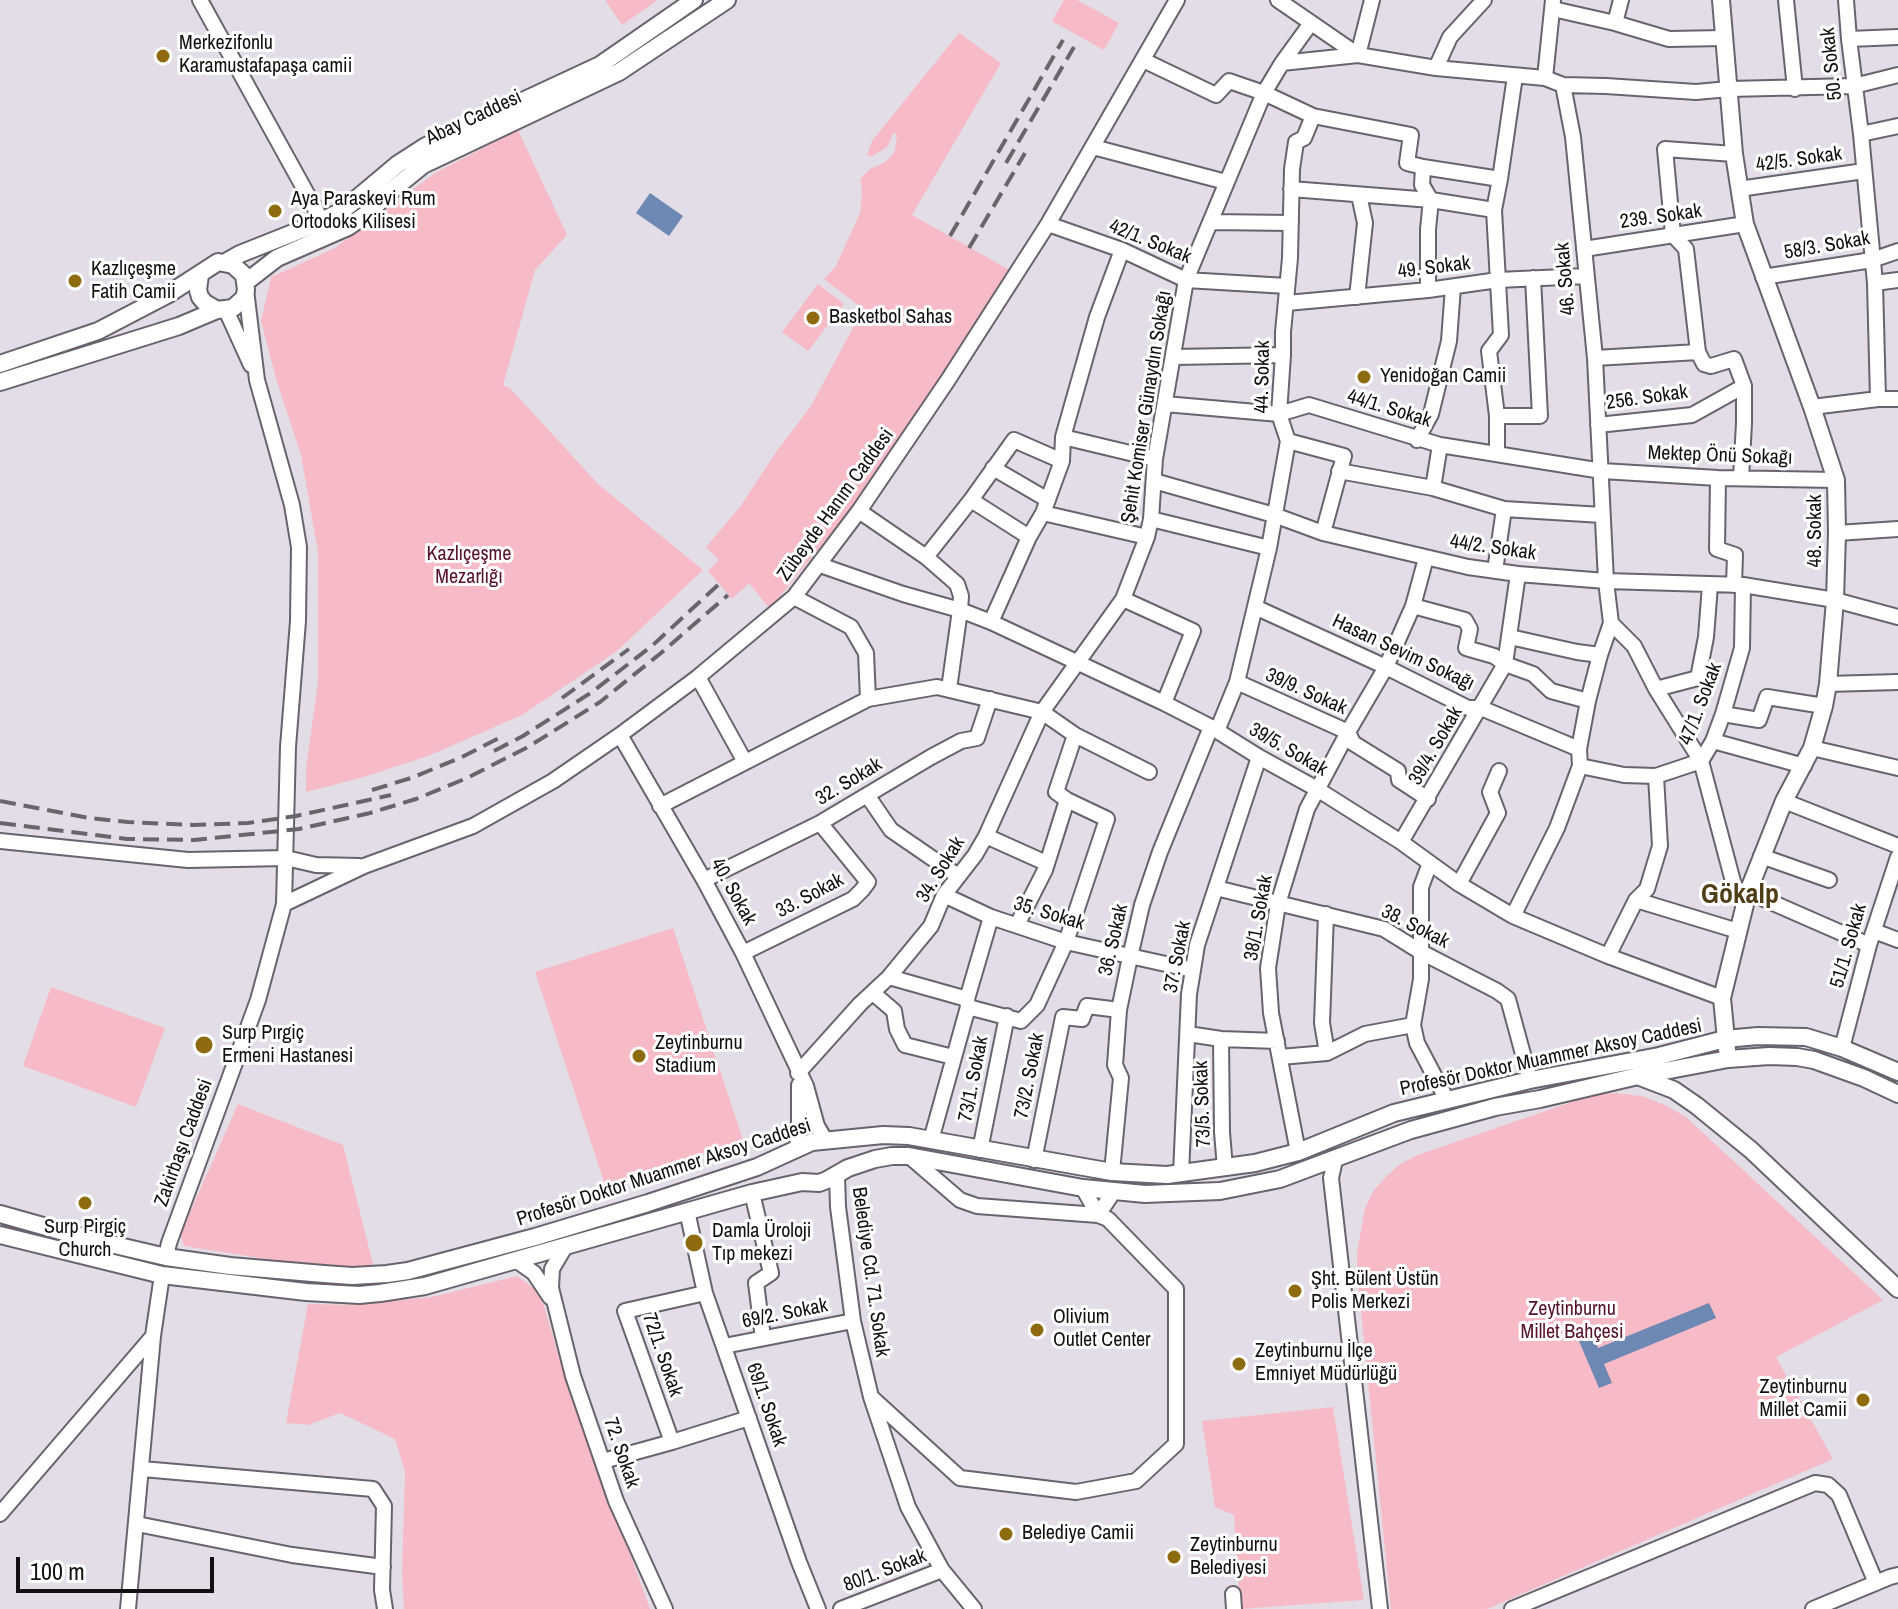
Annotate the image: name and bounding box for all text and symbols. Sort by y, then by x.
street label: 50. Sokak [1816,26,1848,102]
place label: Merkezifonlu Karamustafapaşa camii [179,32,352,79]
marker: Merkezifonlu Karamustafapaşa camii [154,47,172,65]
street label: Abay Caddesi [422,85,526,151]
street label: 42/5. Sokak [1754,142,1844,178]
place label: Aya Paraskevi Rum Ortodoks Kilisesi [291,188,436,235]
street label: 239. Sokak [1619,199,1703,235]
marker: Aya Paraskevi Rum Ortodoks Kilisesi [266,202,284,220]
street label: 42/1. Sokak [1105,215,1195,269]
street label: 58/3. Sokak [1782,227,1872,265]
street label: 46. Sokak [1551,242,1581,316]
street label: 49. Sokak [1396,252,1472,284]
place label: Kazlıçeşme Fatih Camii [91,258,176,305]
marker: Kazlıçeşme Fatih Camii [66,272,84,290]
street label: Şehit Komiser Günaydın Sokağı [1117,289,1177,525]
place label: Basketbol Sahas [829,306,952,330]
marker: Basketbol Sahas [804,309,822,327]
street label: 44. Sokak [1250,340,1276,414]
place label: Yenidoğan Camii [1380,365,1506,389]
marker: Yenidoğan Camii [1355,368,1373,386]
street label: 256. Sokak [1605,380,1689,416]
street label: 44/1. Sokak [1344,385,1434,433]
street label: Zübeyde Hanım Caddesi [773,424,899,586]
street label: Mektep Önü Sokağı [1647,441,1793,471]
street label: 48. Sokak [1804,495,1828,567]
street label: 44/2. Sokak [1448,530,1538,566]
park label: Kazlıçeşme Mezarlığı [427,543,511,590]
street label: Hasan Sevim Sokağı [1328,610,1478,696]
street label: 47/1. Sokak [1674,659,1728,749]
street label: 39/9. Sokak [1262,663,1350,721]
street label: 39/4. Sokak [1404,702,1468,790]
street label: 39/5. Sokak [1244,718,1332,782]
street label: 32. Sokak [812,753,886,811]
street label: 34. Sokak [911,833,971,907]
street label: 40. Sokak [705,854,761,930]
street label: 33. Sokak [772,868,848,924]
street label: 38/1. Sokak [1240,873,1278,963]
district label: Gökalp [1701,878,1779,912]
street label: 35. Sokak [1011,892,1087,936]
street label: 38. Sokak [1377,900,1453,954]
street label: 51/1. Sokak [1826,901,1872,991]
street label: 36. Sokak [1094,902,1134,978]
street label: 37. Sokak [1159,919,1197,995]
street label: Profesör Doktor Muammer Aksoy Caddesi [1398,1014,1704,1102]
place label: Surp Pırgiç Ermeni Hastanesi [222,1022,353,1069]
street label: 73/2. Sokak [1010,1031,1050,1121]
place label: Zeytinburnu Stadium [655,1032,743,1079]
marker: Surp Pırgiç Ermeni Hastanesi [193,1034,215,1056]
street label: 73/1. Sokak [954,1034,994,1124]
marker: Zeytinburnu Stadium [630,1047,648,1065]
street label: 73/5. Sokak [1189,1060,1217,1148]
street label: Zakirbaşı Caddesi [150,1076,218,1210]
street label: Profesör Doktor Muammer Aksoy Caddesi [514,1114,814,1232]
street label: Belediye Cd. 71. Sokak [846,1185,894,1359]
marker: Surp Pirgiç Church [76,1194,94,1212]
place label: Surp Pirgiç Church [44,1216,126,1263]
place label: Damla Üroloji Tıp mekezi [712,1220,811,1267]
marker: Damla Üroloji Tıp mekezi [683,1232,705,1254]
place label: Şht. Bülent Üstün Polis Merkezi [1311,1268,1439,1315]
marker: Şht. Bülent Üstün Polis Merkezi [1286,1282,1304,1300]
street label: 69/2. Sokak [740,1294,830,1334]
park label: Zeytinburnu Millet Bahçesi [1521,1298,1623,1345]
place label: Olivium Outlet Center [1053,1306,1151,1353]
street label: 72/1. Sokak [637,1310,687,1400]
marker: Olivium Outlet Center [1028,1321,1046,1339]
place label: Zeytinburnu İlçe Emniyet Müdürlüğü [1255,1340,1397,1387]
marker: Zeytinburnu İlçe Emniyet Müdürlüğü [1230,1355,1248,1373]
street label: 69/1. Sokak [741,1360,791,1450]
place label: Zeytinburnu Millet Camii [1759,1376,1847,1423]
marker: Zeytinburnu Millet Camii [1854,1391,1872,1409]
street label: 72. Sokak [598,1415,644,1491]
place label: Belediye Camii [1022,1522,1134,1546]
marker: Belediye Camii [997,1525,1015,1543]
place label: Zeytinburnu Belediyesi [1190,1534,1278,1581]
scale bar [20,1541,218,1591]
street label: 80/1. Sokak [840,1544,930,1598]
marker: Zeytinburnu Belediyesi [1165,1548,1183,1566]
text: 100 m [30,1555,85,1587]

